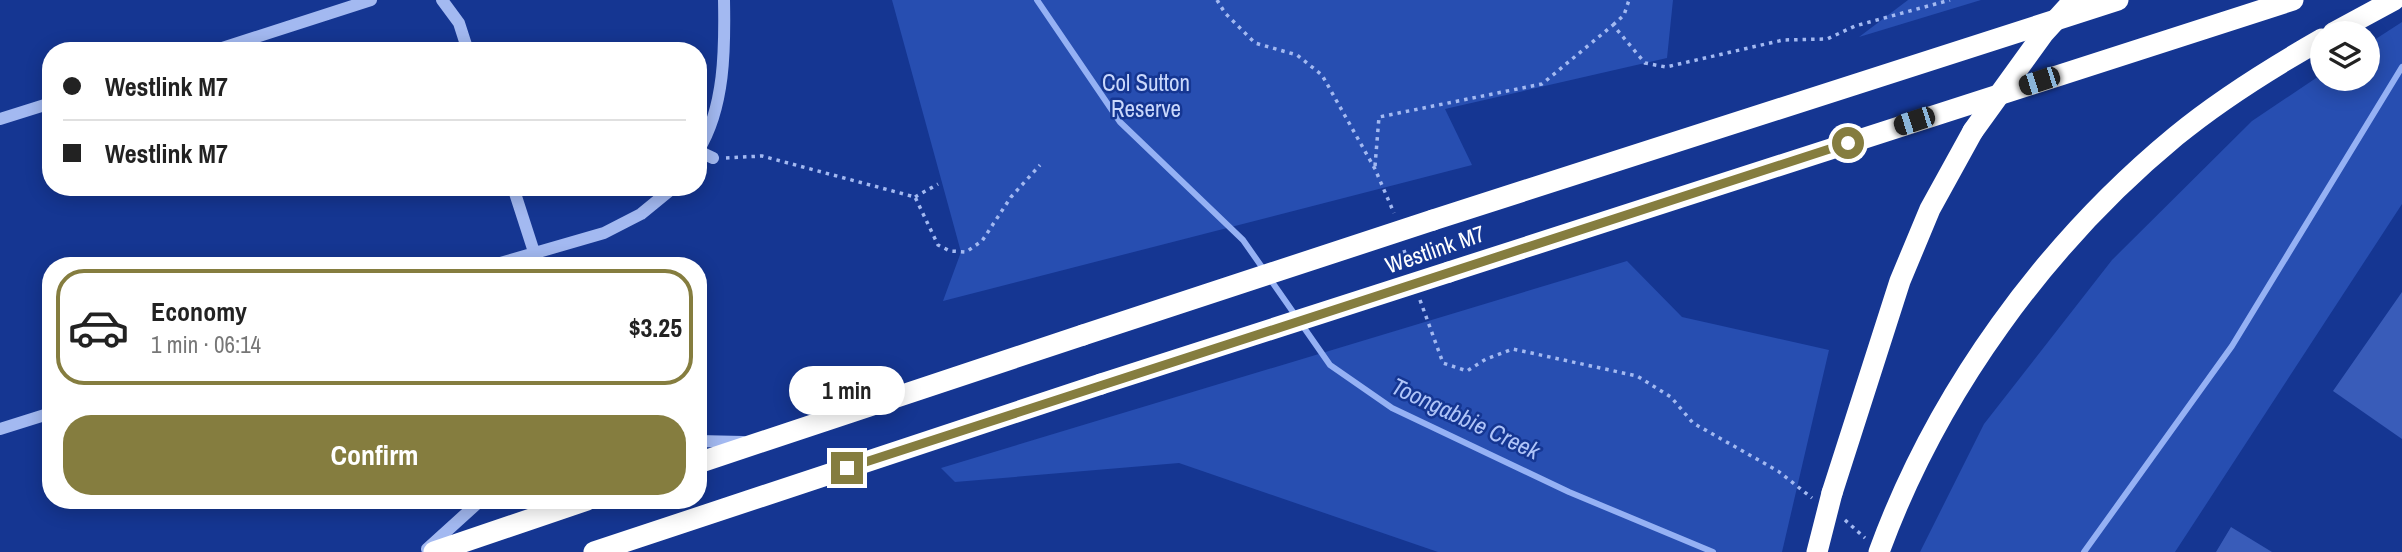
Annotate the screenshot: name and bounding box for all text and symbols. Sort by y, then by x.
map controls [2310,21,2380,91]
button: layers [2310,21,2380,91]
car [2016,65,2063,97]
park label: Col Sutton Reserve [1102,67,1190,124]
text: Westlink M7 [105,69,228,104]
car [1891,105,1938,137]
route start [1832,127,1864,159]
text: Westlink M7 [105,136,228,171]
street label: Westlink M7 [1381,218,1489,280]
text: Economy [151,294,247,329]
icon: car [67,296,130,359]
text: $3.25 [629,310,682,345]
text: 1 min · 06:14 [151,329,261,360]
callout: 1 min [789,366,905,416]
water label: Toongabbie Creek [1387,370,1546,467]
text: 1 min [822,375,872,406]
button: Confirm [63,415,686,495]
route end [831,452,863,484]

